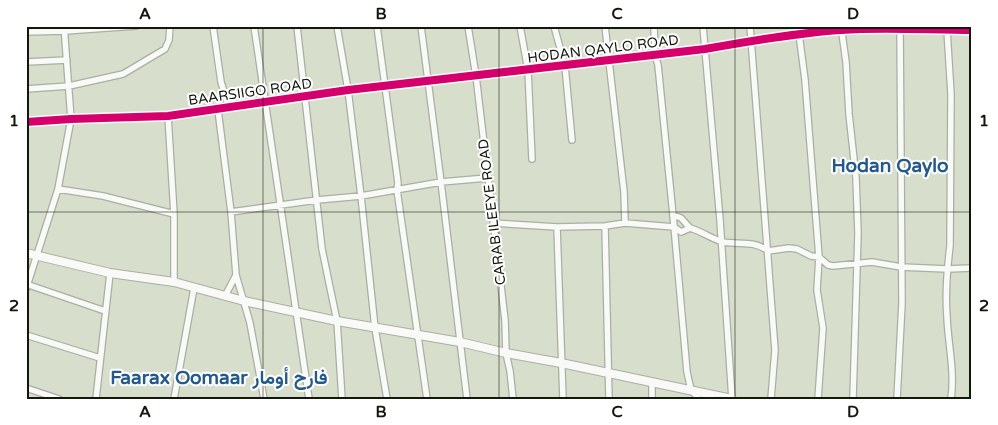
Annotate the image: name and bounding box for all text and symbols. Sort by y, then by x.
text: A [139,4,151,24]
text: B [375,4,387,24]
text: C [611,4,623,24]
text: D [847,4,859,24]
street label: HODAN QAYLO ROAD [526,31,680,67]
street label: BAARSIIGO ROAD [187,75,313,109]
text: 1 [9,111,19,131]
text: 1 [979,111,989,131]
street label: CARAB ILEEYE ROAD [475,138,509,286]
district label: Hodan Qaylo [831,155,949,178]
text: 2 [9,296,19,316]
text: 2 [979,296,989,316]
district label: Faarax Oomaar فارح أومار [110,367,328,390]
text: A [139,402,151,422]
text: B [375,402,387,422]
text: C [611,402,623,422]
text: D [847,402,859,422]

